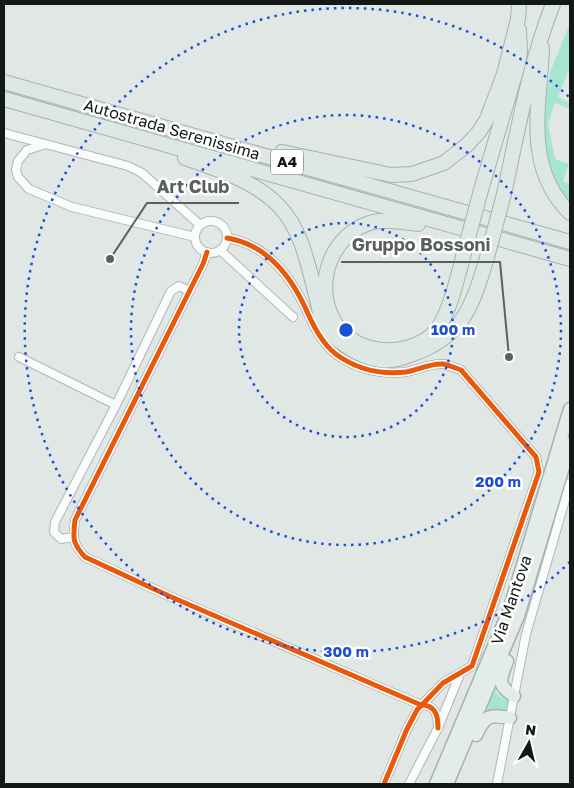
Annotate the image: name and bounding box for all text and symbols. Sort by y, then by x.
street label: Autostrada Serenissima [82,94,262,164]
road number: A4 [271,150,303,174]
callout: Art Club [147,170,239,203]
text: Art Club [157,175,229,197]
callout: Gruppo Bossoni [341,229,500,262]
text: Gruppo Bossoni [352,233,490,255]
text: 100 m [431,320,475,338]
centre of rings [337,321,355,339]
text: 200 m [475,472,521,490]
street label: Via Mantova [486,552,536,648]
text: 300 m [323,642,369,660]
north arrow [504,718,554,768]
text: N [524,720,537,739]

